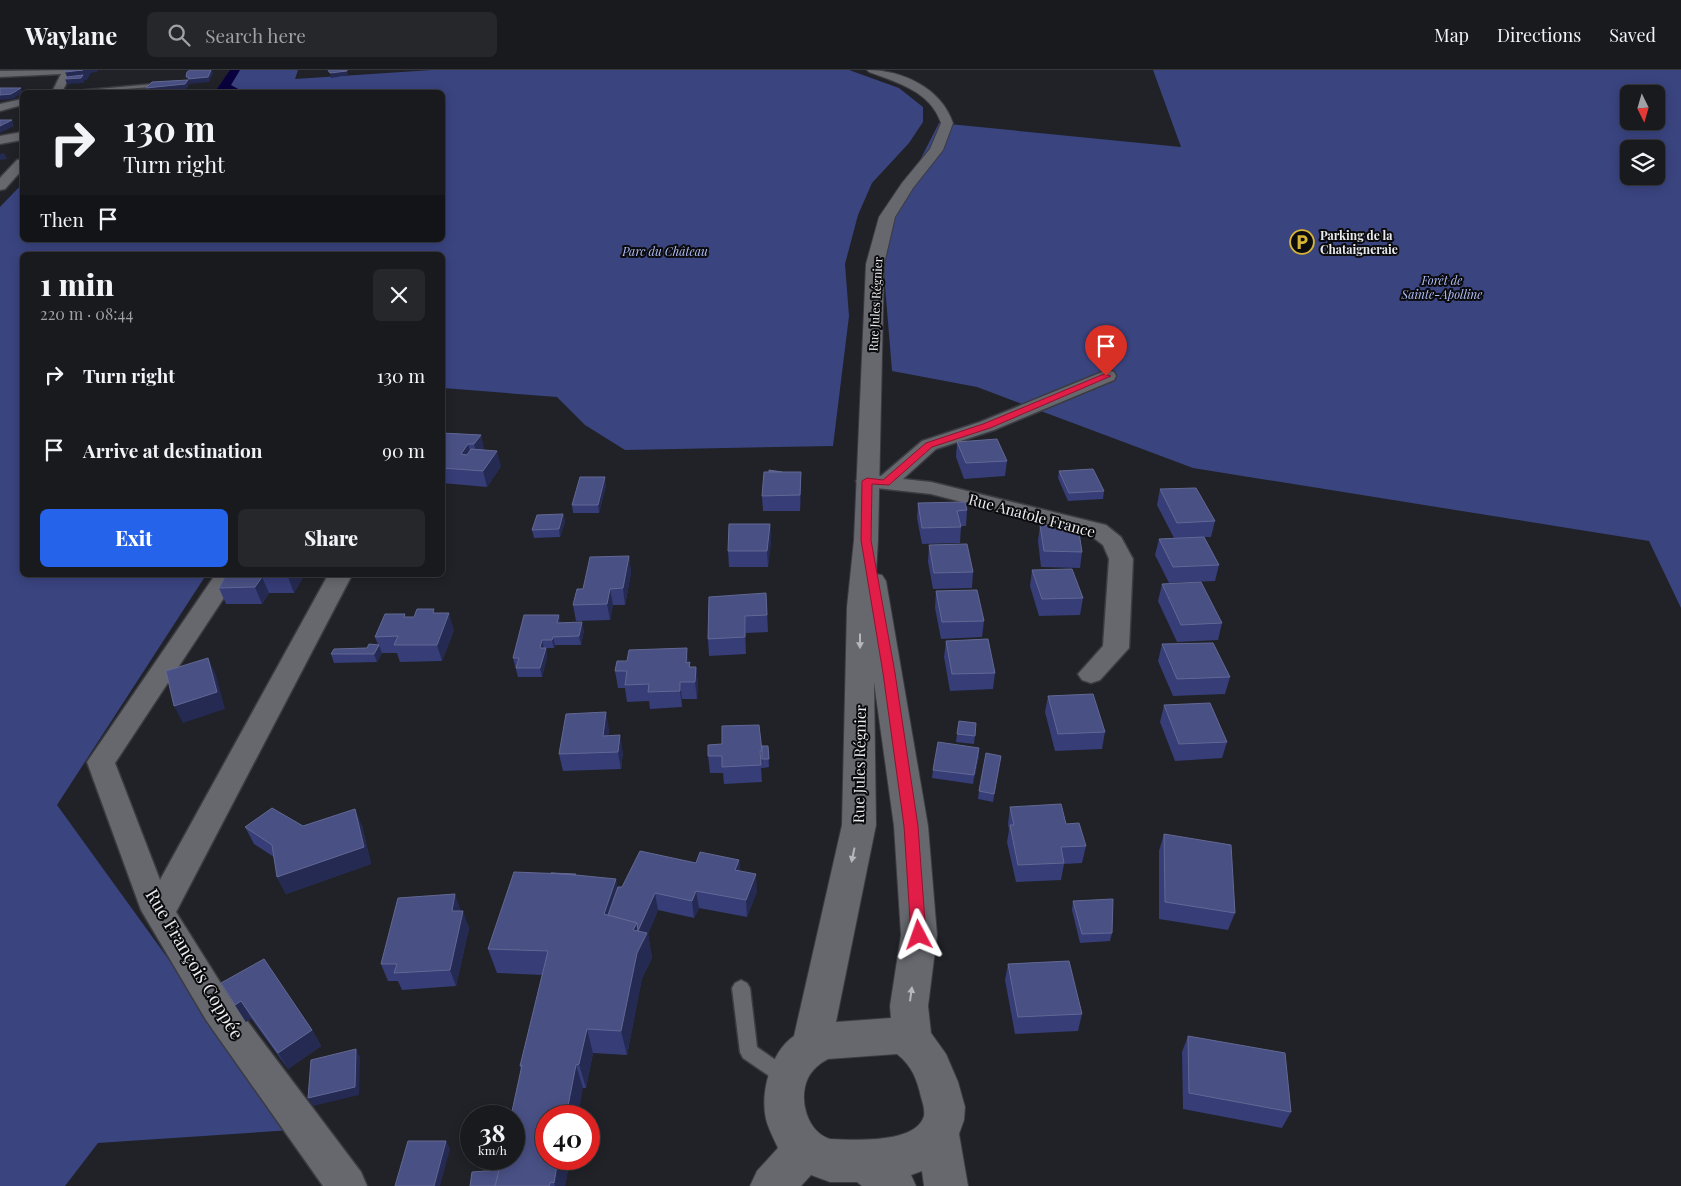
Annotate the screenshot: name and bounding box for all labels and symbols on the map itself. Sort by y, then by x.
north arrow [1620,85,1665,130]
place label: Parking de la Chataigneraie [1320,227,1398,257]
parking icon: Parking de la Chataigneraie [1289,229,1315,255]
park label: Parc du Château [621,243,708,259]
street label: Rue Jules Régnier [865,256,885,352]
park label: Forêt de Sainte-Apolline [1401,272,1482,302]
pin [1085,325,1127,376]
street label: Rue Anatole France [966,488,1098,542]
one-way arrow [856,633,864,649]
street label: Rue Jules Régnier [848,704,870,823]
one-way arrow [849,847,857,862]
street label: Rue François Coppée [141,884,249,1044]
position arrow [892,908,944,960]
one-way arrow [907,985,915,1001]
speed limit sign: 40 [535,1105,600,1170]

